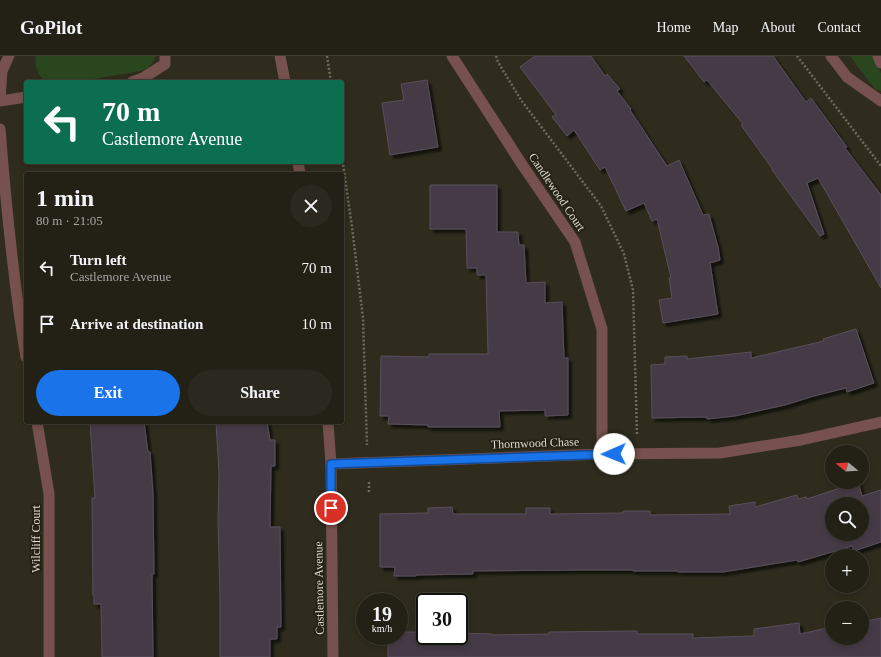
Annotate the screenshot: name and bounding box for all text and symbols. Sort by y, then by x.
text: GoPilot [20,17,82,38]
text: Home [657,20,691,35]
text: Map [713,20,738,35]
text: About [760,20,795,35]
text: Contact [817,20,861,35]
icon: left [36,96,88,148]
text: 70 m [102,96,160,127]
text: Castlemore Avenue [102,129,242,149]
street label: Candlewood Court [526,150,589,234]
text: 1 min [36,185,94,211]
button: close [290,185,332,227]
text: 80 m · 21:05 [36,213,103,228]
text: Turn left [70,252,127,268]
icon: left [36,257,58,279]
text: 70 m [302,260,332,276]
text: Castlemore Avenue [70,269,171,284]
icon: arrive [36,313,58,335]
text: Arrive at destination [70,316,203,332]
text: 10 m [302,316,332,332]
button: Exit [36,370,180,416]
button: Share [188,370,332,416]
position arrow [593,433,635,475]
street label: Thornwood Chase [491,434,579,452]
north arrow [825,445,869,489]
map controls [825,445,869,645]
pin [314,491,348,525]
icon: arrive [320,497,342,519]
button: search [825,497,869,541]
street label: Wilcliff Court [29,505,43,573]
street label: Castlemore Avenue [311,541,327,635]
button: + [825,549,869,593]
speed limit sign: 30 [416,593,468,645]
button: − [825,601,869,645]
text: 19 [372,603,392,625]
text: km/h [372,623,392,634]

